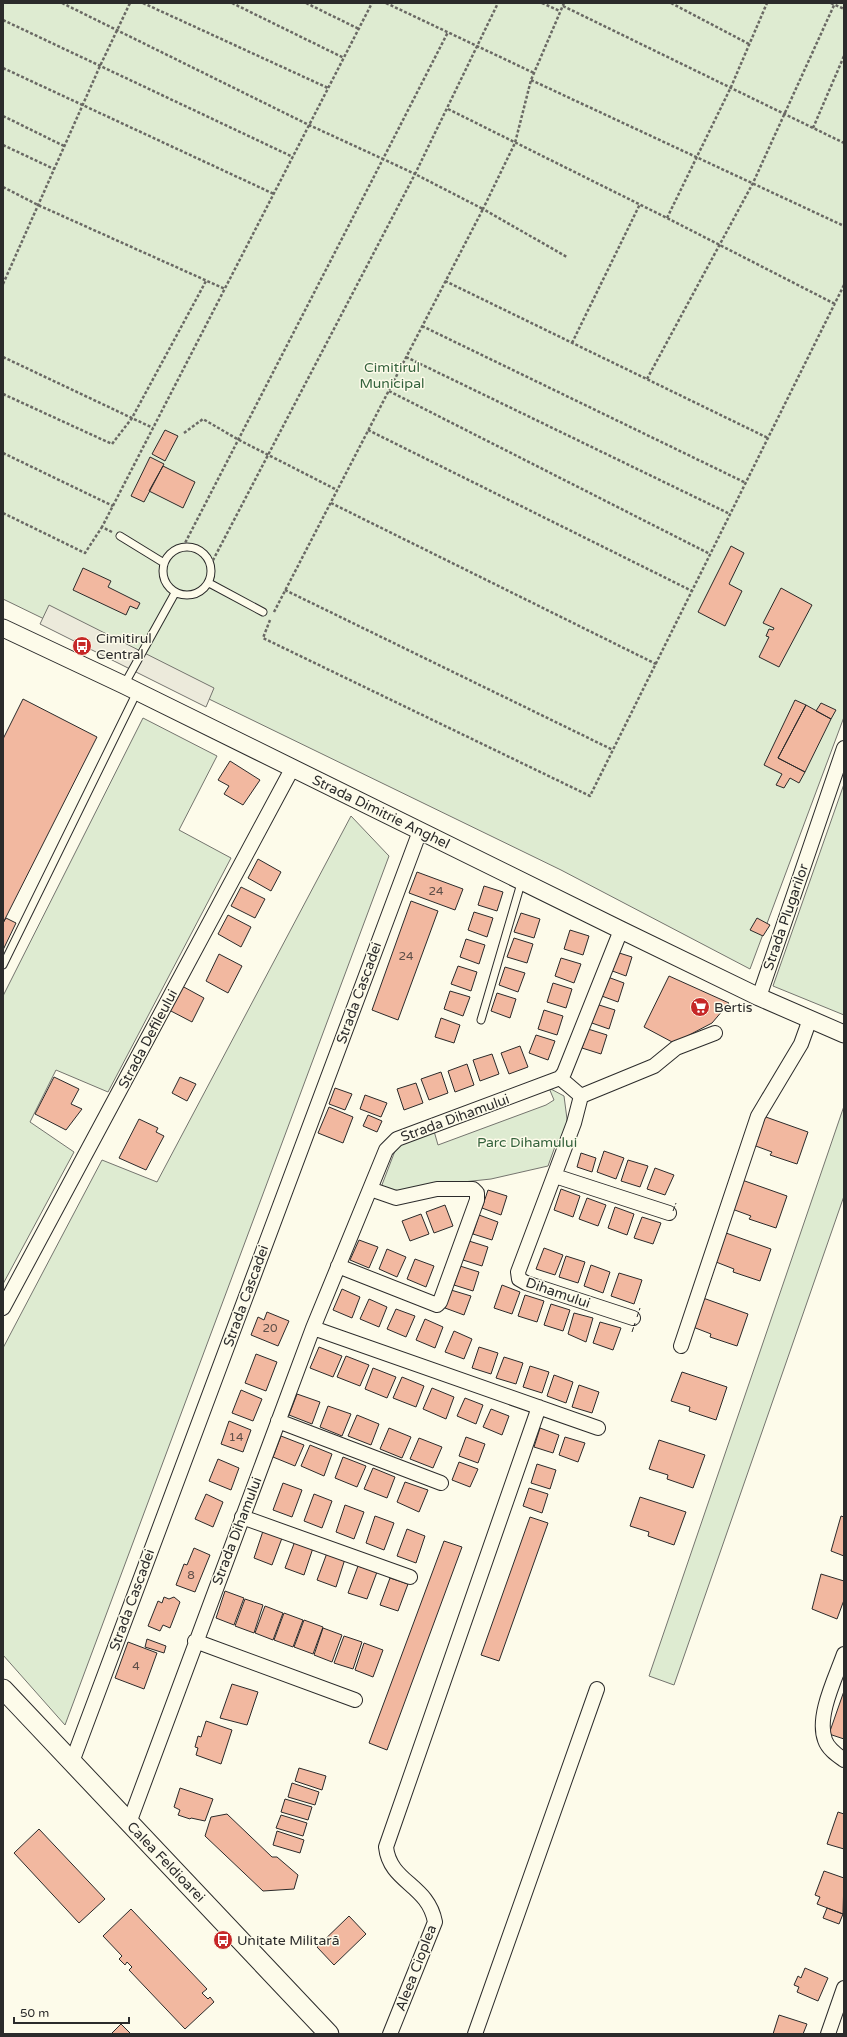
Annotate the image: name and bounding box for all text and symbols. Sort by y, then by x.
park label: Cimitirul Municipal [359,359,425,392]
place label: Cimitirul Central [96,630,152,663]
bus stop icon: Cimitirul Central [71,635,93,657]
street label: Strada Dimitrie Anghel [309,771,453,853]
street label: Strada Plugarilor [760,861,812,972]
house number: 24 [428,884,444,898]
street label: Strada Cascadei [333,940,385,1046]
house number: 24 [398,949,414,963]
street label: Strada Defileului [115,987,181,1091]
supermarket icon: Bertis [689,996,711,1018]
place label: Bertis [714,999,753,1016]
street label: Strada Dihamului [398,1090,512,1146]
park label: Parc Dihamului [477,1134,577,1151]
street label: Strada Cascadei [220,1243,272,1349]
street label: Dihamului [524,1274,592,1312]
house number: 20 [262,1321,278,1335]
house number: 14 [228,1430,244,1444]
street label: Strada Dihamului [209,1475,265,1587]
street label: Strada Cascadei [106,1547,158,1653]
house number: 8 [187,1568,195,1582]
house number: 4 [132,1659,140,1673]
street label: Calea Feldioarei [123,1818,209,1906]
street label: Aleea Cioplea [392,1922,440,2014]
bus stop icon: Unitate Militară [212,1929,234,1951]
place label: Unitate Militară [237,1932,340,1949]
scale bar [14,1999,129,2025]
text: 50 m [20,2006,49,2020]

